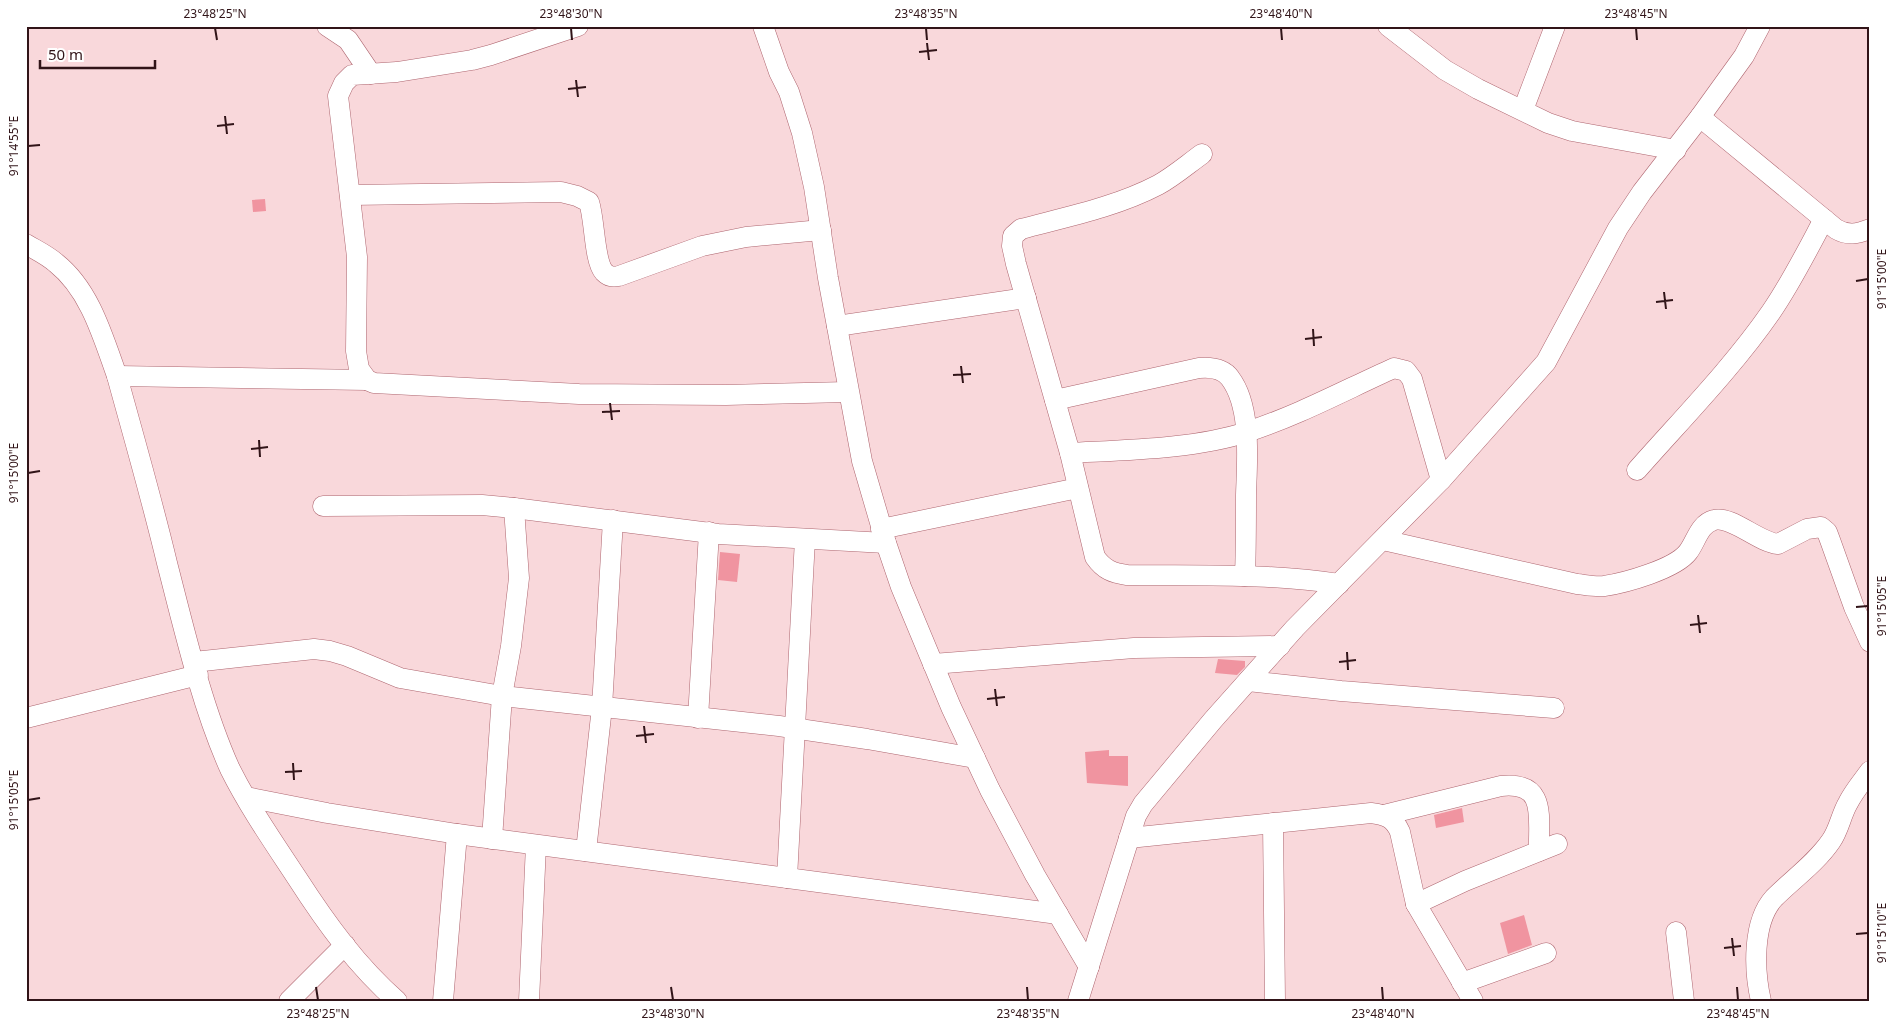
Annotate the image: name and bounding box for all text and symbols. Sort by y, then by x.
text: 23°48'25"N [183,5,247,22]
text: 23°48'30"N [539,5,603,22]
text: 23°48'35"N [894,5,958,22]
text: 23°48'40"N [1249,5,1313,22]
text: 23°48'45"N [1604,5,1668,22]
scale bar [40,38,155,70]
text: 50 m [48,44,83,64]
text: 91°14'55"E [5,116,22,176]
text: 91°15'00"E [1873,249,1890,309]
text: 91°15'00"E [5,443,22,503]
text: 91°15'05"E [1873,576,1890,636]
text: 91°15'05"E [5,770,22,830]
text: 91°15'10"E [1873,903,1890,963]
text: 23°48'25"N [286,1005,350,1022]
text: 23°48'30"N [641,1005,705,1022]
text: 23°48'35"N [996,1005,1060,1022]
text: 23°48'40"N [1351,1005,1415,1022]
text: 23°48'45"N [1706,1005,1770,1022]

